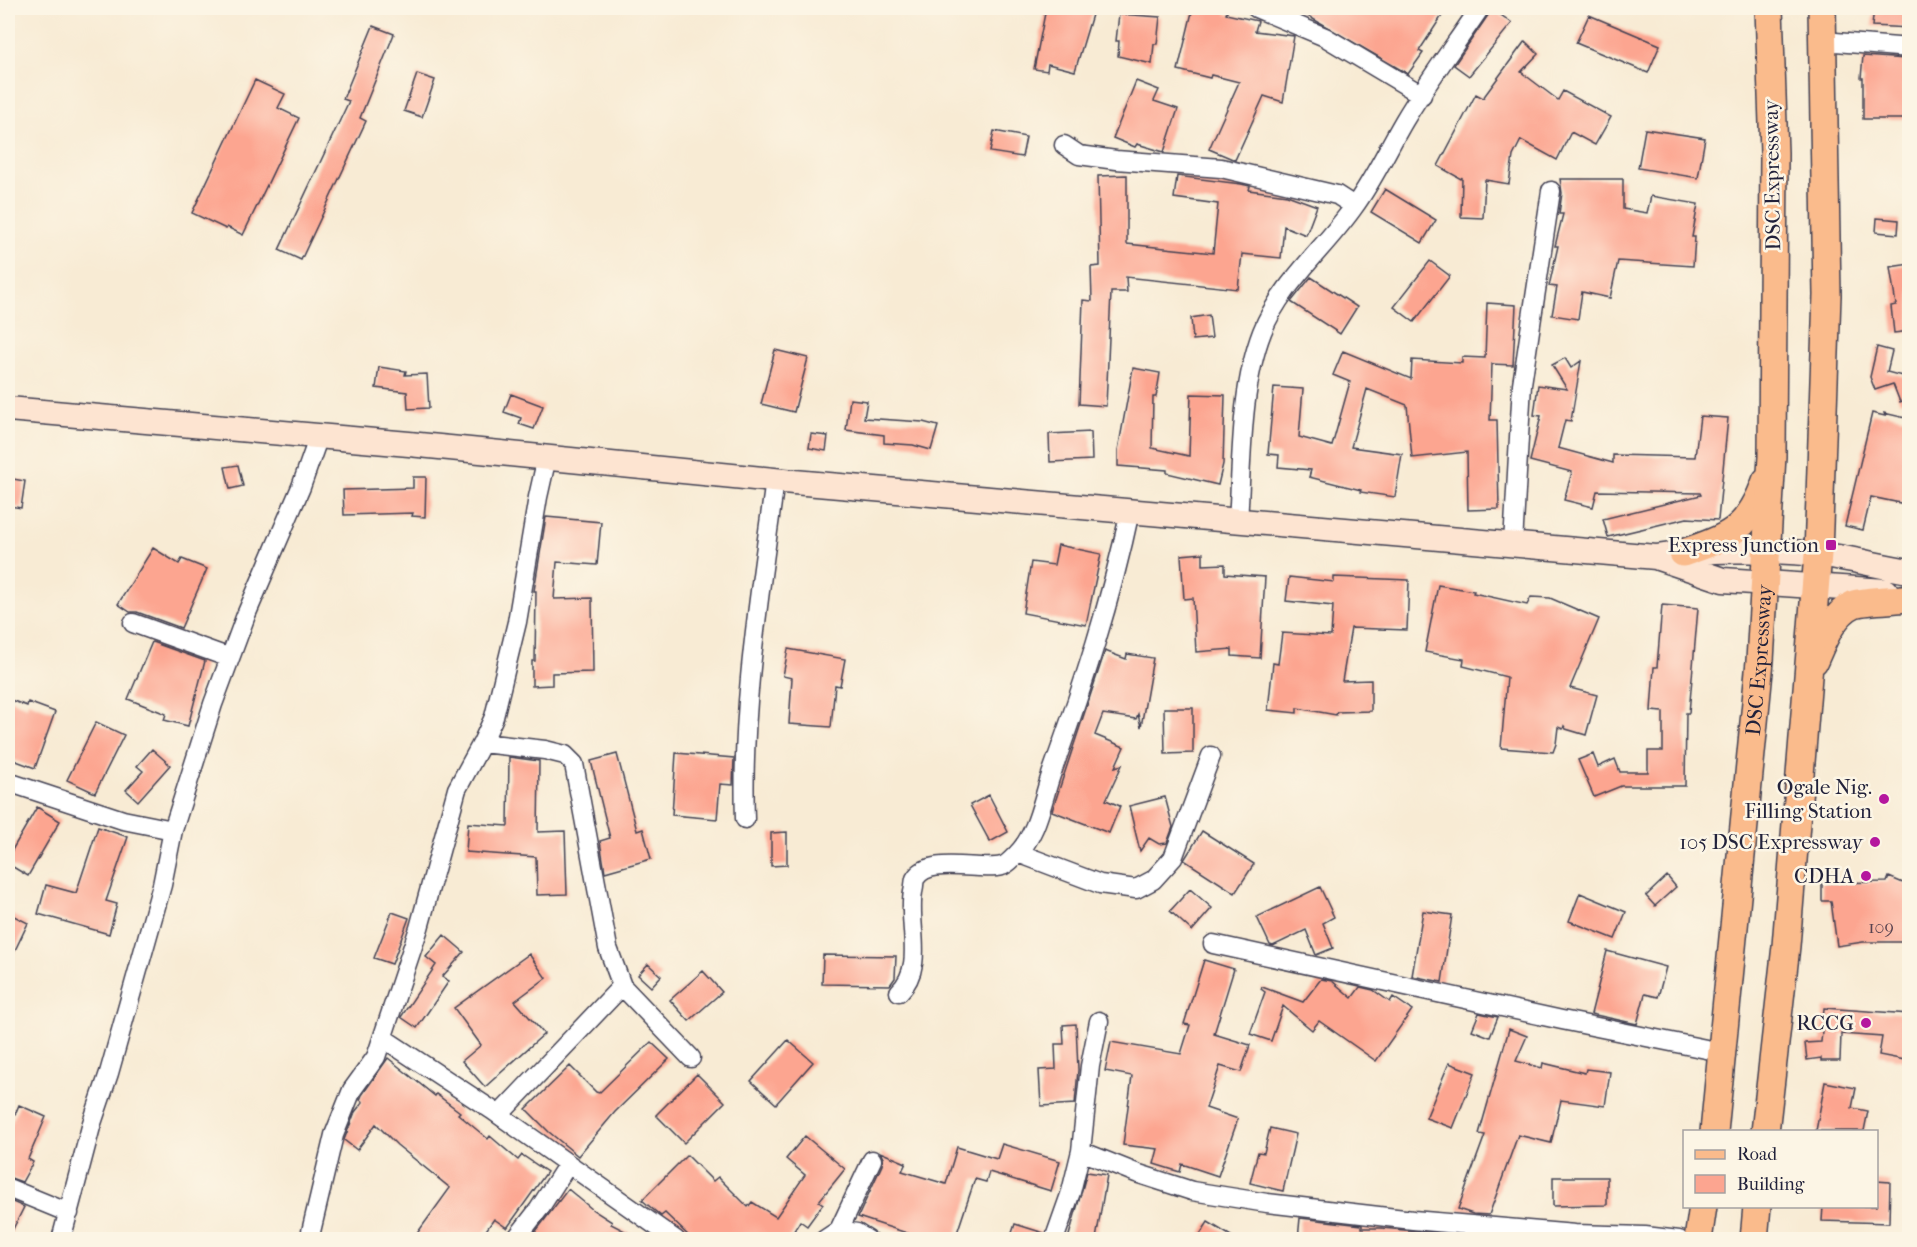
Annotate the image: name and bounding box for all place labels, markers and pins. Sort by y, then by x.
place label: Express Junction [1668,533,1819,557]
marker: Express Junction [1824,538,1838,552]
place label: Ogale Nig. Filling Station [1745,775,1872,823]
marker: Ogale Nig. Filling Station [1877,792,1891,806]
place label: 105 DSC Expressway [1679,830,1864,854]
marker: 105 DSC Expressway [1868,835,1882,849]
place label: CDHA [1794,864,1854,888]
marker: CDHA [1859,869,1873,883]
place label: RCCG [1796,1011,1854,1035]
marker: RCCG [1859,1016,1873,1030]

